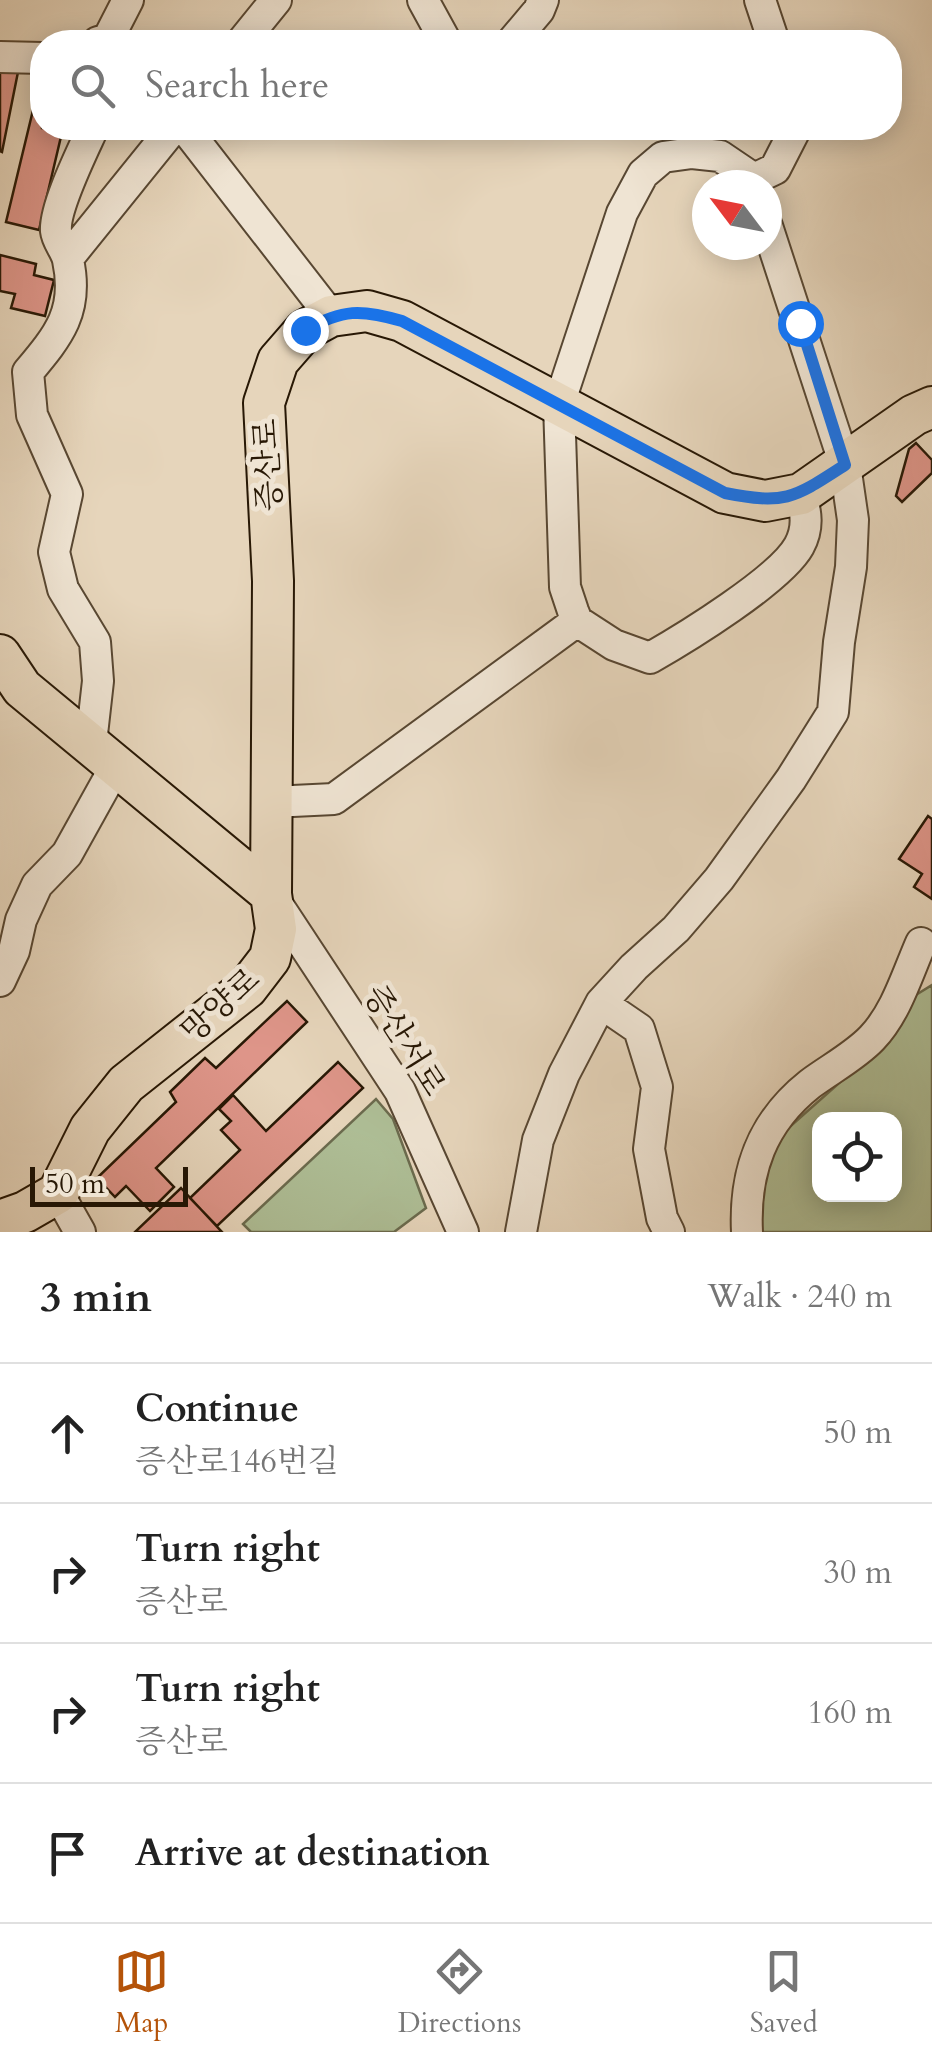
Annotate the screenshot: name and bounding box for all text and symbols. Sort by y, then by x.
search box [30,30,902,140]
icon: search [65,58,120,113]
text: Search here [145,59,329,111]
north arrow [692,170,782,260]
route start [778,301,824,347]
route end [283,308,329,354]
street label: 증산로 [244,417,292,512]
street label: 망양로 [171,958,270,1053]
street label: 증산서로 [353,976,456,1105]
map controls [812,1112,902,1202]
button: locate [812,1112,902,1202]
scale bar [30,1162,188,1206]
text: 50 m [45,1165,105,1203]
text: 3 min [40,1269,152,1326]
text: Walk · 240 m [707,1275,892,1319]
text: Continue [135,1383,299,1435]
icon: ahead [40,1406,95,1461]
text: 50 m [824,1411,892,1455]
text: 증산로146번길 [135,1440,339,1484]
text: Turn right [135,1523,320,1575]
icon: right [40,1546,95,1601]
text: 30 m [824,1551,892,1595]
text: 증산로 [135,1580,228,1624]
text: Turn right [135,1663,320,1715]
icon: right [40,1686,95,1741]
text: 160 m [807,1691,892,1735]
text: 증산로 [135,1720,228,1764]
icon: arrive [40,1826,95,1881]
text: Arrive at destination [135,1827,490,1879]
tab: Map [114,1944,169,2042]
tab: Directions [398,1944,521,2042]
tab: Saved [750,1944,818,2042]

